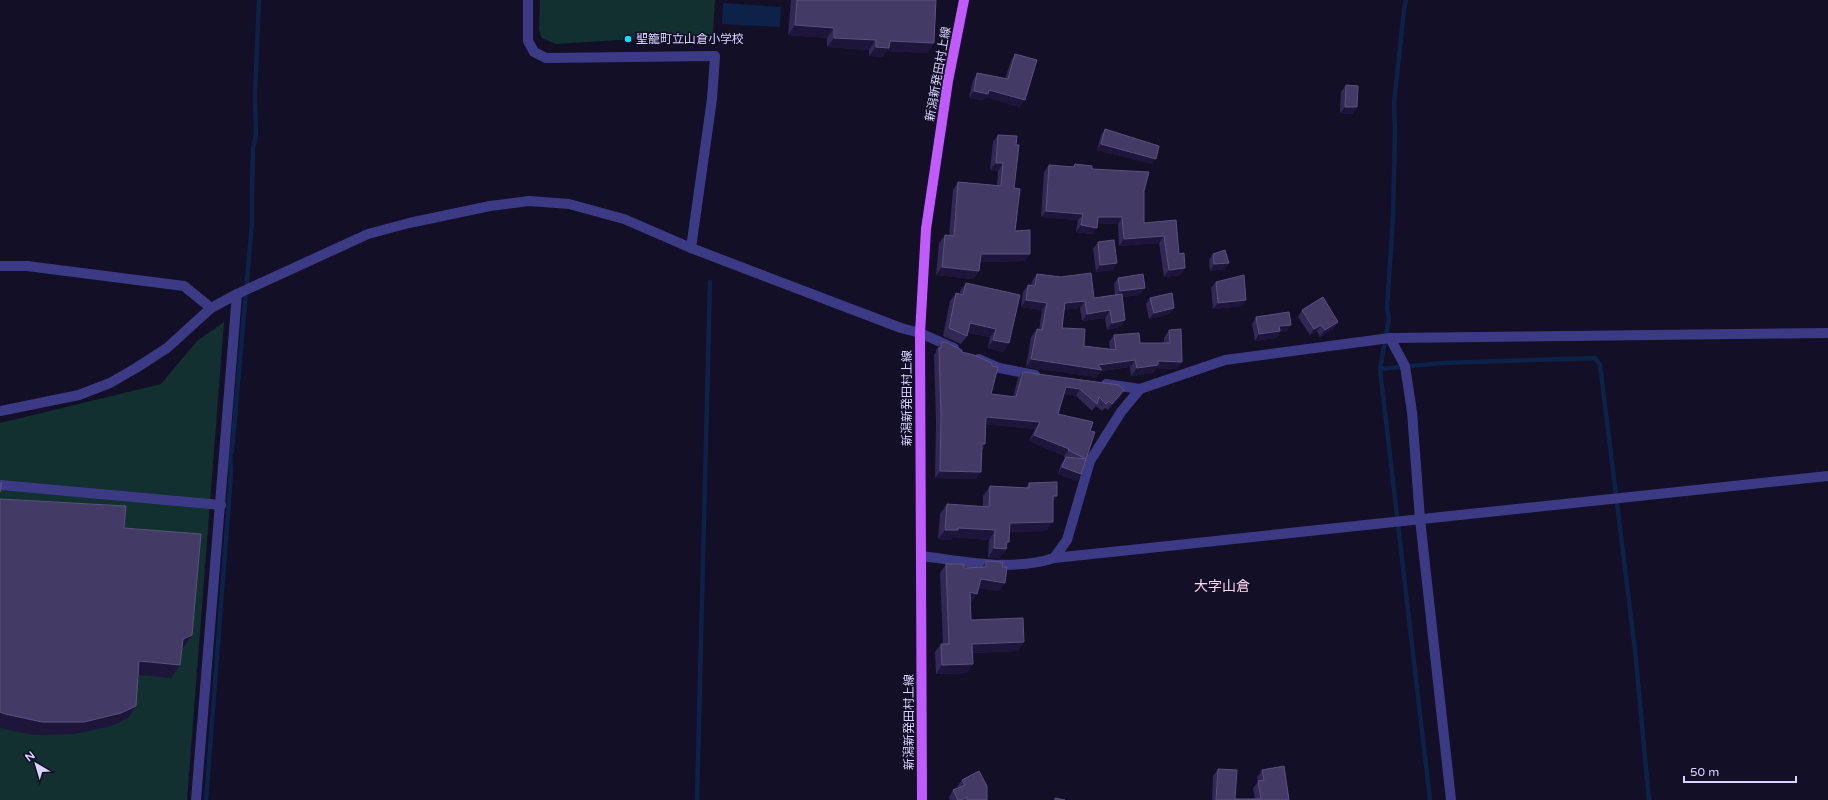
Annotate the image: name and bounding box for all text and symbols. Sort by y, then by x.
street label: 新潟新発田村上線 [923,26,953,122]
place label: 聖籠町立山倉小学校 [636,32,744,46]
marker: 聖籠町立山倉小学校 [623,34,633,44]
street label: 新潟新発田村上線 [900,350,914,446]
district label: 大字山倉 [1194,578,1250,595]
street label: 新潟新発田村上線 [902,674,916,770]
north arrow [16,744,56,784]
text: N [23,749,38,764]
scale bar [1684,758,1796,784]
text: 50 m [1690,765,1719,779]

